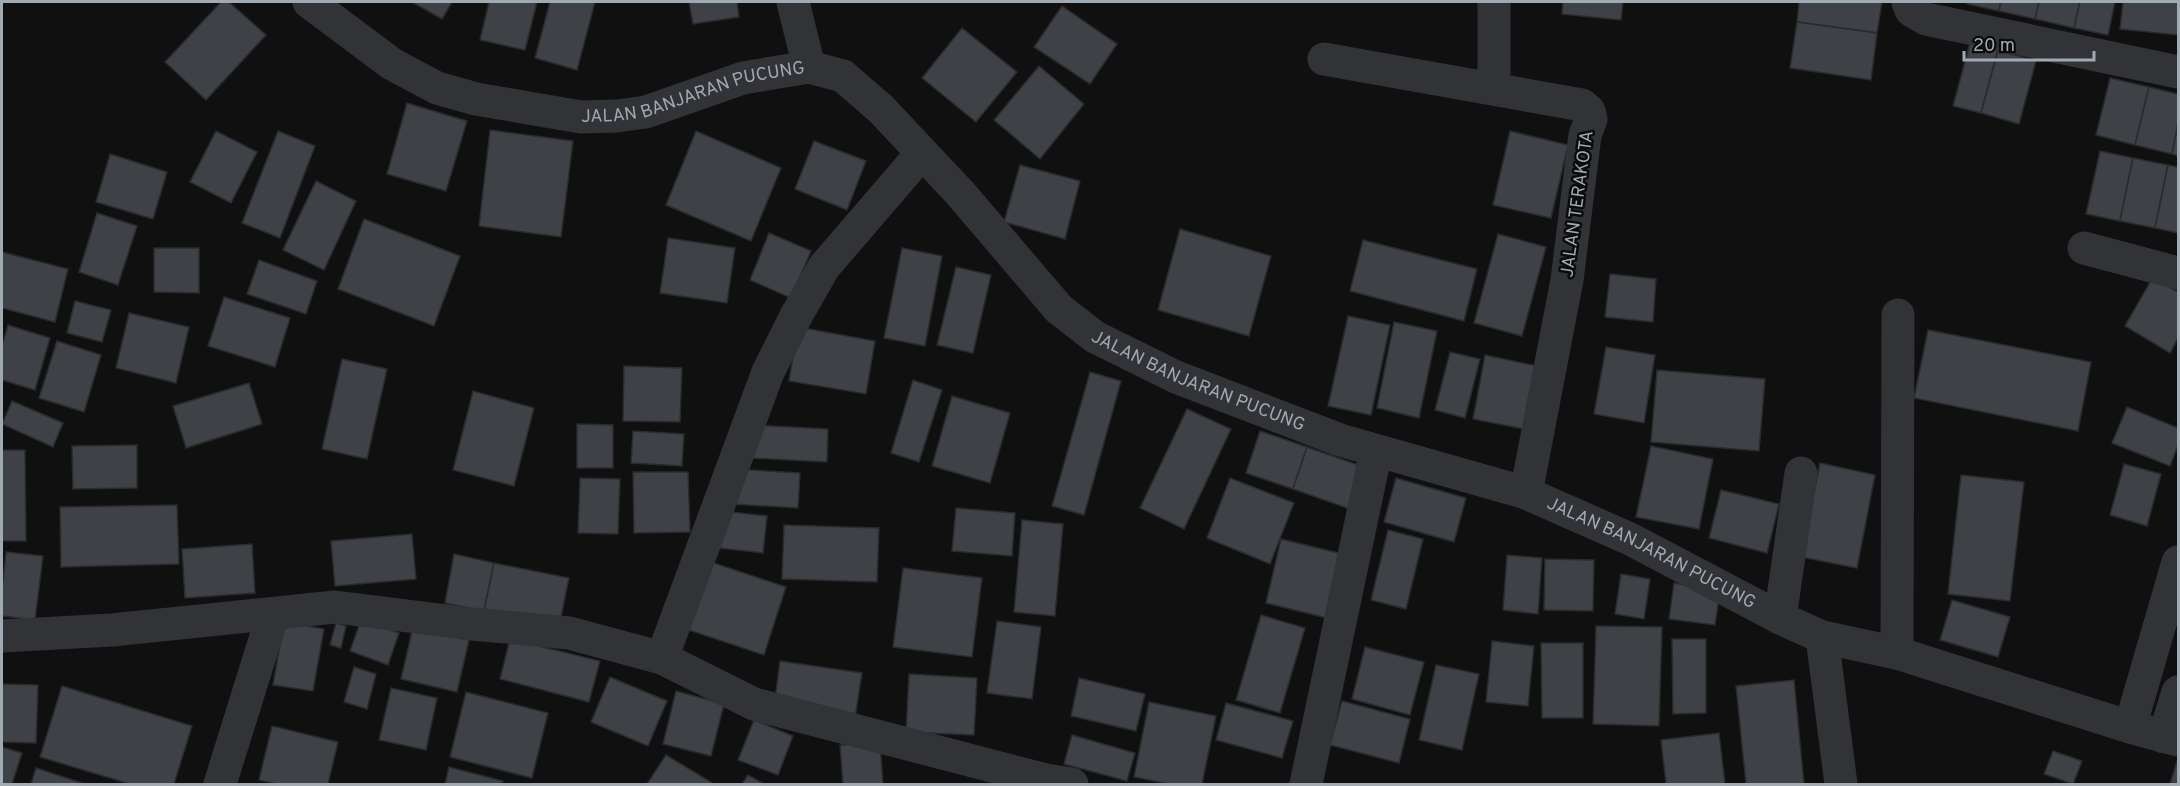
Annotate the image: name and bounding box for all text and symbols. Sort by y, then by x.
scale bar [1964,24,2094,62]
text: 20 m [1973,35,2015,58]
street label: JALAN BANJARAN PUCUNG [581,56,806,128]
street label: JALAN TERAKOTA [1556,129,1600,279]
street label: JALAN BANJARAN PUCUNG [1088,325,1308,437]
street label: JALAN BANJARAN PUCUNG [1543,492,1760,615]

